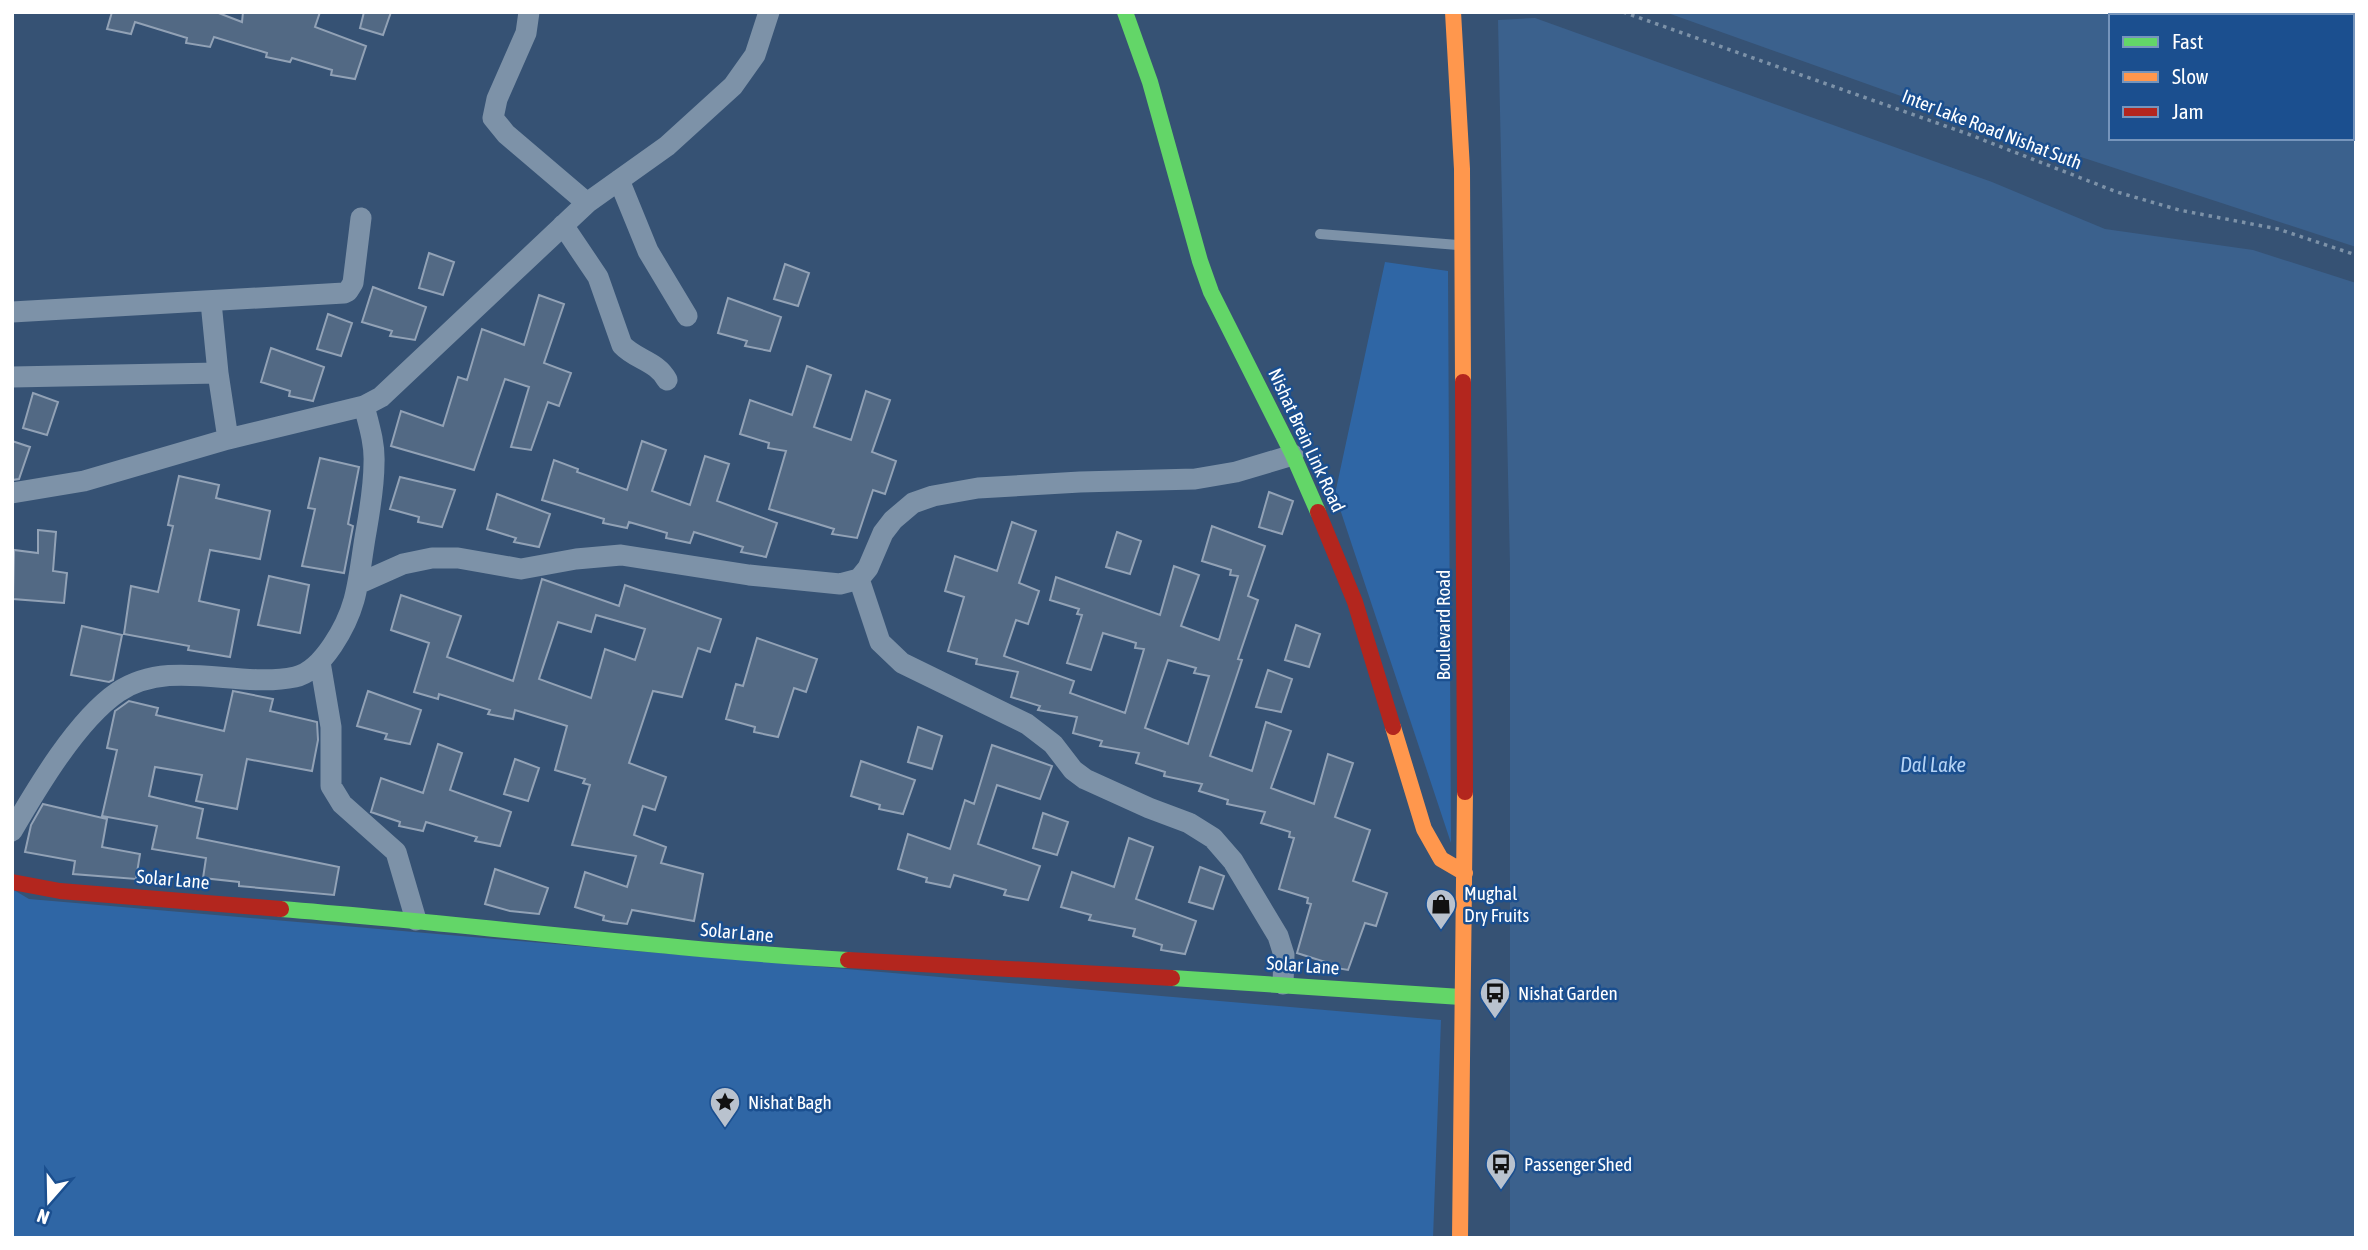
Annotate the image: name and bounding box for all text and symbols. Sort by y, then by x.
legend [2109,14,2354,140]
text: Fast [2172,29,2203,53]
text: Slow [2172,64,2209,88]
street label: Inter Lake Road Nishat Suth [1899,85,2085,173]
text: Jam [2172,99,2204,123]
street label: Nishat Brein Link Road [1264,365,1350,515]
street label: Boulevard Road [1432,570,1454,680]
water label: Dal Lake [1900,752,1966,776]
street label: Solar Lane [136,865,210,893]
place label: Mughal Dry Fruits [1464,882,1530,926]
shop icon: Mughal Dry Fruits [1424,887,1458,931]
street label: Solar Lane [700,918,774,946]
street label: Solar Lane [1266,951,1340,979]
bus stop icon: Nishat Garden [1478,976,1512,1020]
place label: Nishat Garden [1518,982,1618,1004]
place icon: Nishat Bagh [708,1085,742,1129]
place label: Nishat Bagh [748,1091,832,1113]
bus stop icon: Passenger Shed [1484,1147,1518,1191]
place label: Passenger Shed [1524,1153,1632,1175]
north arrow [14,1166,84,1236]
text: N [34,1205,52,1229]

